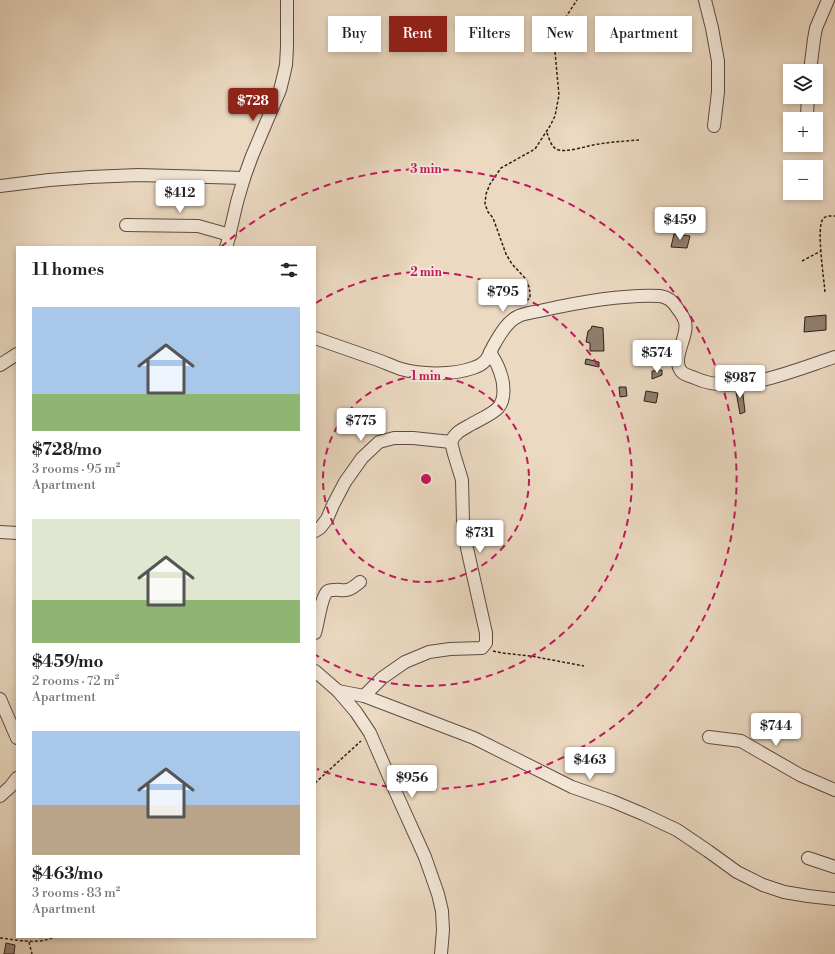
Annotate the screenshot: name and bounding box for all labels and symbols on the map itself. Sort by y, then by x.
pin: $728 [229,88,277,122]
text: 3 min [410,162,442,177]
pin: $412 [156,180,204,214]
pin: $459 [656,207,704,241]
text: 2 min [410,265,442,280]
pin: $795 [479,279,527,313]
pin: $574 [633,340,681,374]
pin: $987 [716,365,764,399]
text: 1 min [411,369,442,384]
pin: $775 [337,408,385,442]
centre of rings [419,472,433,486]
pin: $731 [456,520,504,554]
pin: $744 [752,713,800,747]
pin: $463 [566,747,614,781]
pin: $956 [388,765,436,799]

